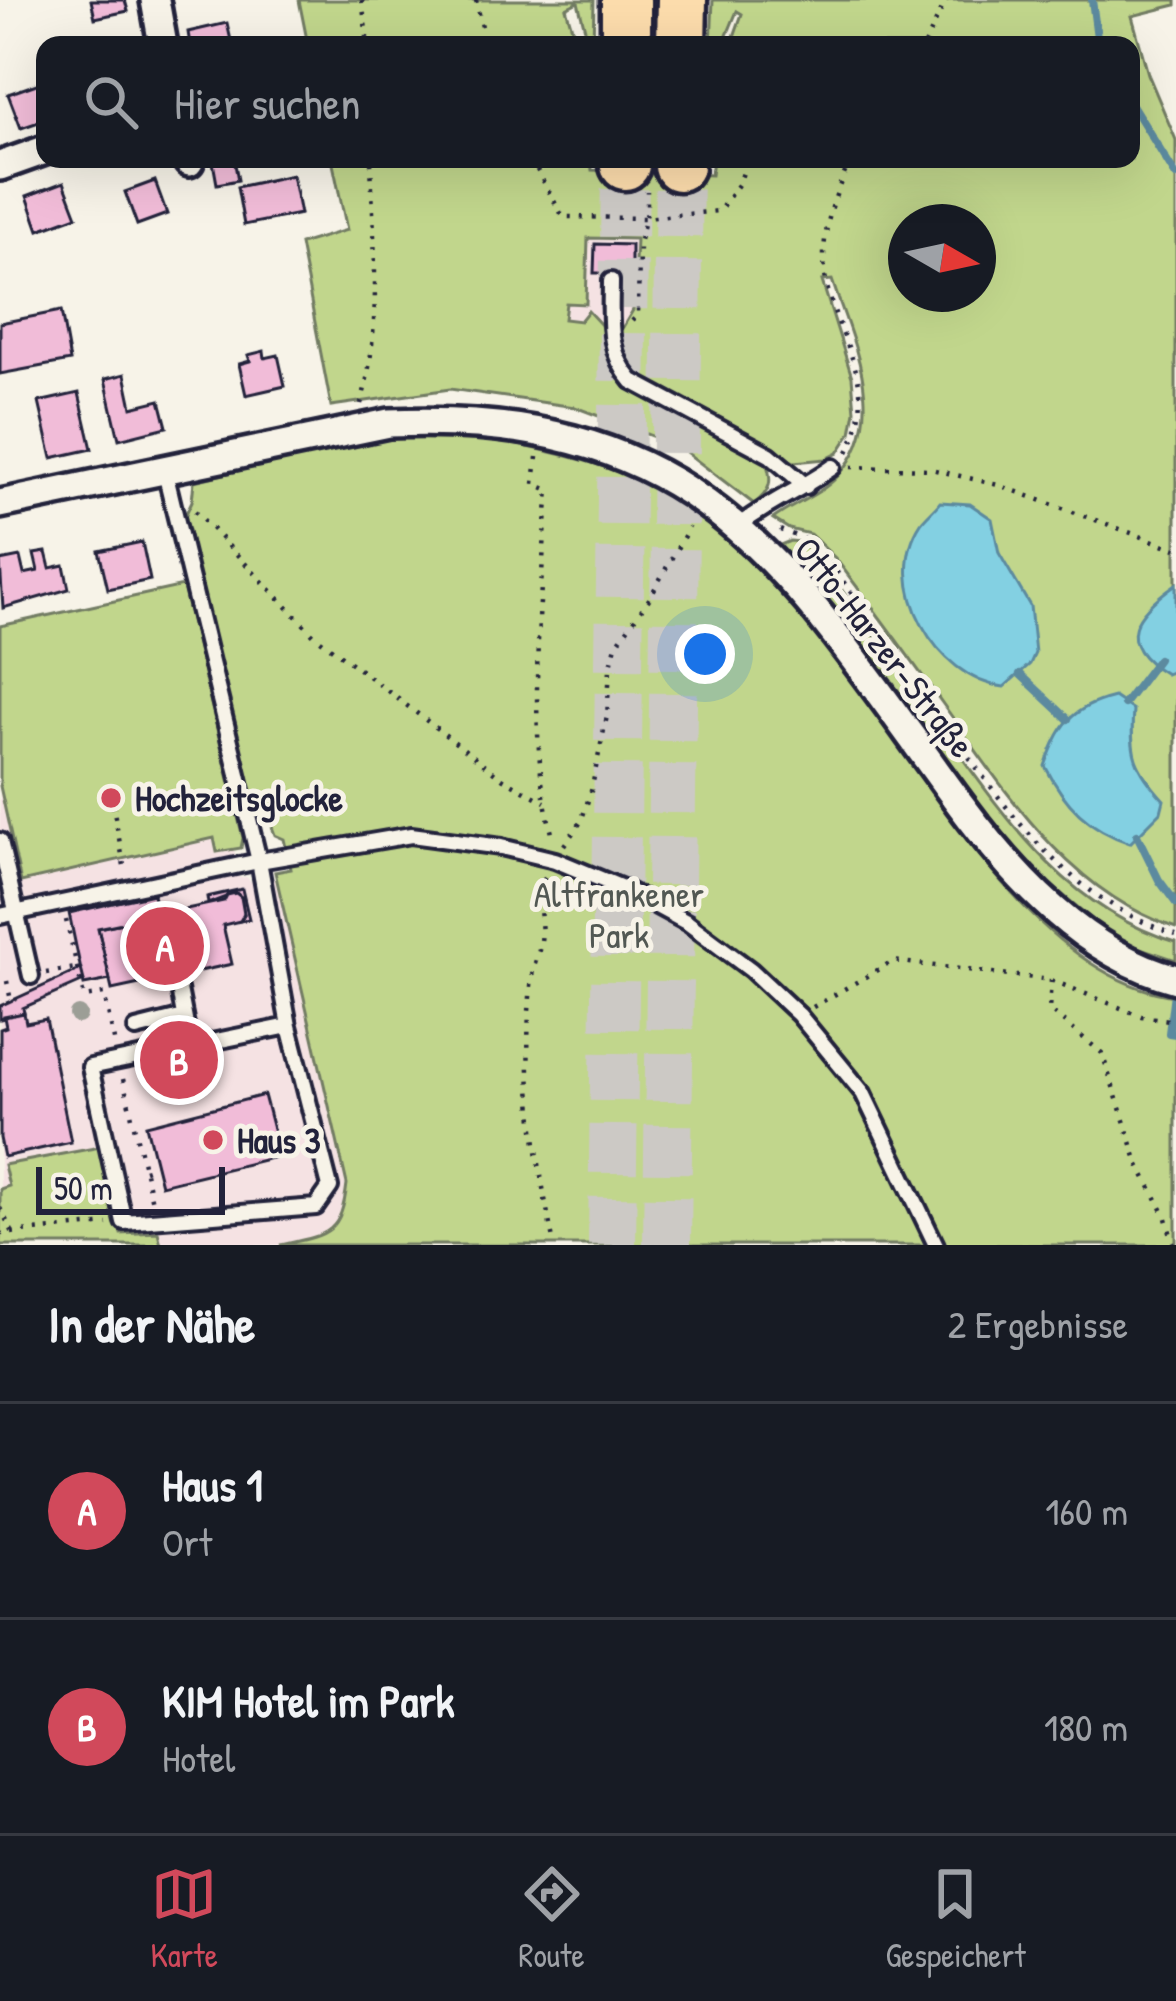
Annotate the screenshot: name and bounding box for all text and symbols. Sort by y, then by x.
search box [36,36,1140,168]
icon: search [78,69,144,135]
text: Hier suchen [174,72,361,133]
north arrow [888,204,996,312]
street label: Otto-Harzer-Straße [784,526,987,767]
your location [675,624,735,684]
place label: Hochzeitsglocke [135,773,344,823]
marker: Hochzeitsglocke [98,785,124,811]
park label: Altfrankener Park [534,869,704,959]
pin: A [126,901,204,991]
pin: B [140,1015,218,1105]
place label: Haus 3 [237,1115,321,1164]
marker: Haus 3 [200,1127,226,1153]
scale bar [36,1161,225,1214]
text: 50 m [54,1166,113,1210]
text: In der Nähe [48,1289,255,1358]
text: 2 Ergebnisse [948,1297,1128,1350]
text: Haus 1 [162,1454,263,1515]
text: A [77,1484,97,1537]
text: 160 m [1045,1484,1128,1537]
text: Ort [162,1515,212,1568]
text: KIM Hotel im Park [162,1670,454,1731]
text: B [77,1700,97,1753]
text: 180 m [1044,1700,1128,1753]
text: Hotel [162,1731,235,1784]
tab: Karte [150,1861,218,1977]
tab: Route [519,1861,585,1977]
tab: Gespeichert [885,1861,1026,1977]

